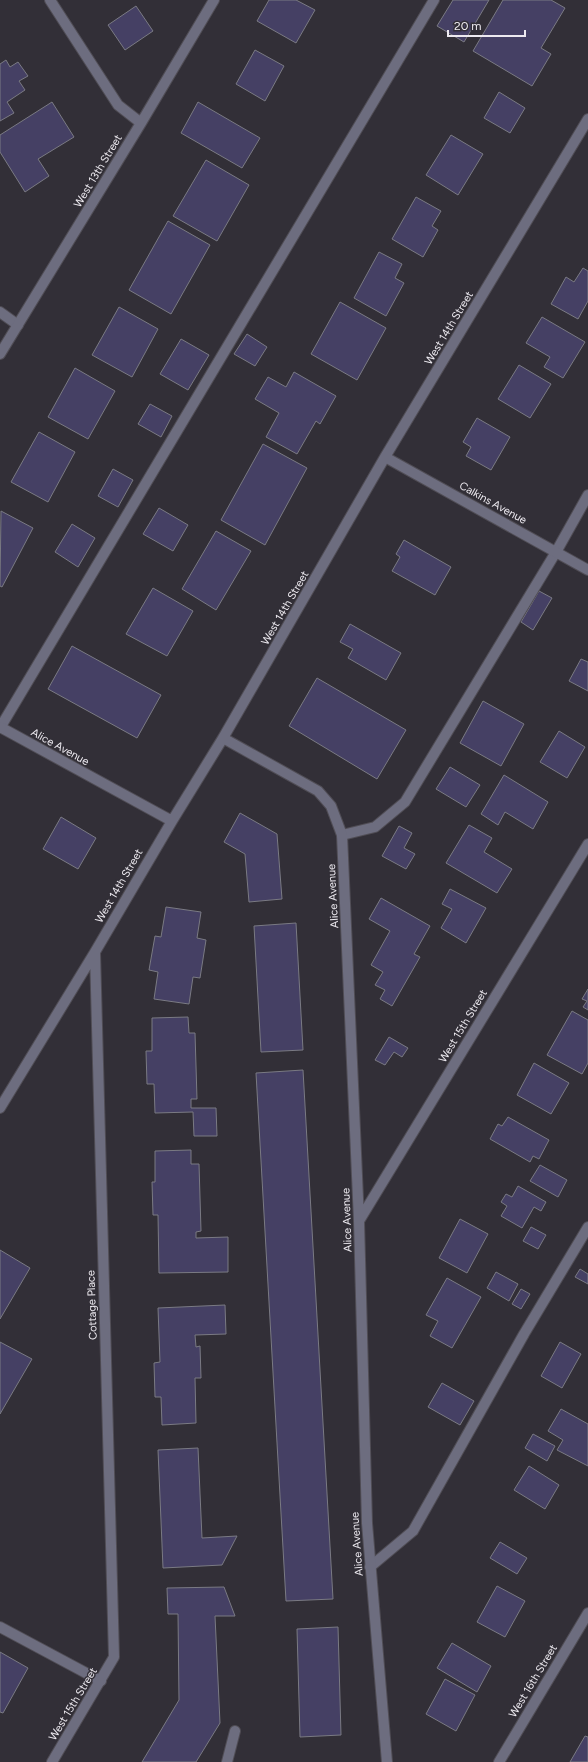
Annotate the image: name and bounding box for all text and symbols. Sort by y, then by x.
scale bar [448,12,525,38]
text: 20 m [454,19,482,33]
street label: West 13th Street [71,132,125,210]
street label: West 14th Street [422,289,476,367]
street label: Calkins Avenue [457,479,529,527]
street label: West 14th Street [259,569,311,647]
street label: Alice Avenue [29,726,91,768]
street label: West 14th Street [93,847,145,925]
street label: Alice Avenue [325,864,341,928]
street label: West 15th Street [436,987,490,1065]
street label: Alice Avenue [339,1188,355,1252]
street label: Cottage Place [84,1270,100,1340]
street label: Alice Avenue [348,1511,366,1577]
street label: West 16th Street [506,1642,560,1720]
street label: West 15th Street [46,1665,100,1743]

